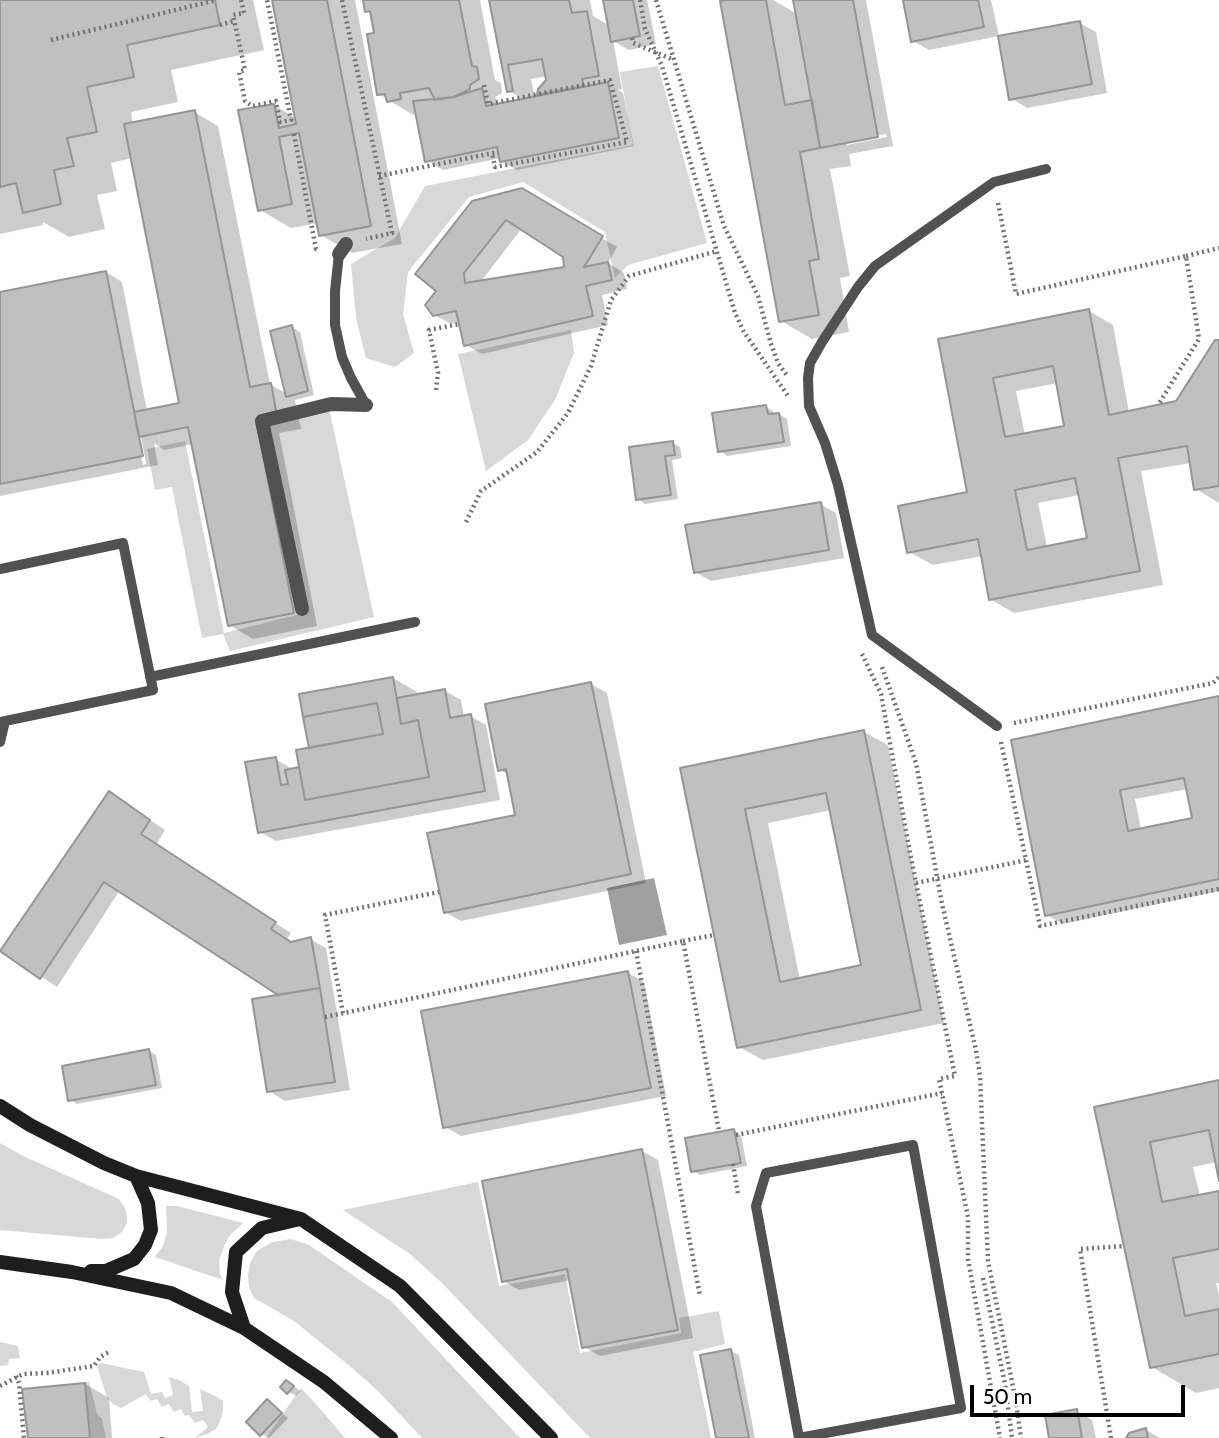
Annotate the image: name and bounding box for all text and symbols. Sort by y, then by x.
scale bar [974,1372,1189,1416]
text: 50 m [983,1384,1032,1409]

